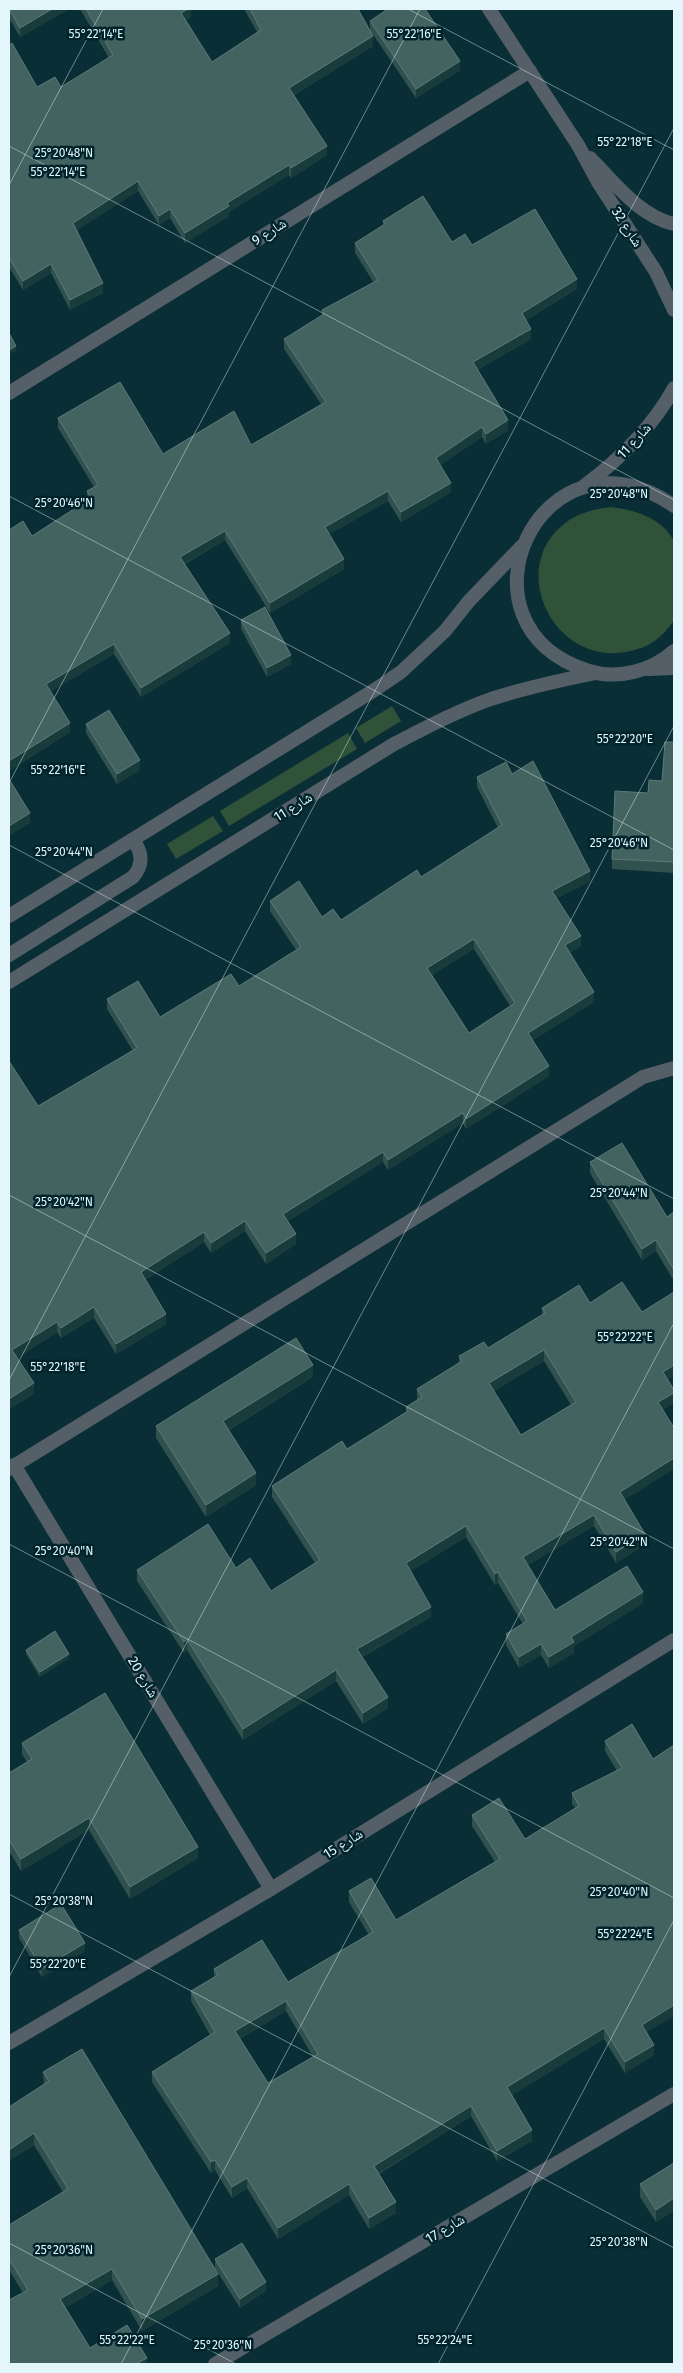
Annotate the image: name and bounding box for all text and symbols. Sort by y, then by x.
text: 55°22'14"E [69,27,123,41]
text: 55°22'16"E [386,27,442,41]
text: 55°22'18"E [597,135,653,149]
text: 25°20'48"N [35,146,93,160]
text: 55°22'14"E [31,165,85,179]
street label: شارع 32 [607,204,646,251]
street label: شارع 9 [249,215,290,250]
street label: شارع 11 [613,420,655,463]
text: 25°20'48"N [590,487,648,501]
text: 25°20'46"N [35,496,93,510]
text: 55°22'20"E [597,732,653,746]
text: 55°22'16"E [30,763,86,777]
street label: شارع 11 [271,789,316,826]
text: 25°20'46"N [590,836,648,850]
text: 25°20'44"N [35,845,93,859]
text: 25°20'44"N [590,1186,648,1200]
text: 25°20'42"N [35,1195,93,1209]
text: 55°22'22"E [597,1330,653,1344]
text: 55°22'18"E [30,1360,86,1374]
text: 25°20'42"N [590,1535,648,1549]
text: 25°20'40"N [35,1544,93,1558]
street label: شارع 20 [123,1653,162,1701]
street label: شارع 15 [320,1825,366,1864]
text: 25°20'40"N [590,1885,648,1899]
text: 25°20'38"N [35,1894,93,1908]
text: 55°22'24"E [597,1927,653,1941]
text: 55°22'20"E [30,1957,86,1971]
street label: شارع 17 [422,2211,468,2248]
text: 25°20'38"N [590,2235,648,2249]
text: 25°20'36"N [35,2243,93,2257]
text: 55°22'22"E [99,2333,155,2347]
text: 55°22'24"E [417,2333,473,2347]
text: 25°20'36"N [194,2338,252,2352]

